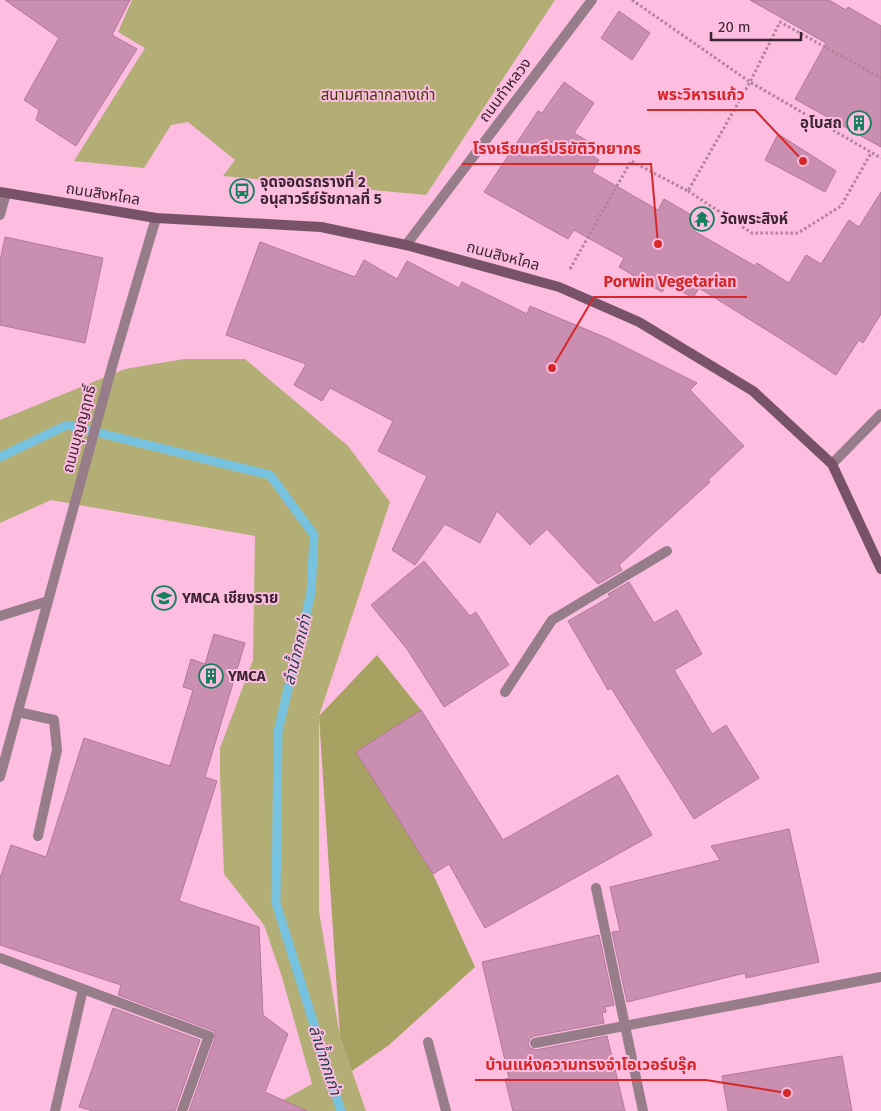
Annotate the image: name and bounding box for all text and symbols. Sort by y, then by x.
scale bar [711,10,801,42]
text: 20 m [718,18,751,36]
street label: ถนนทำหลวง [475,54,535,126]
callout: พระวิหารแก้ว [647,79,755,110]
text: พระวิหารแก้ว [657,85,745,104]
park label: สนามศาลากลางเก่า [321,86,435,104]
building icon: อุโบสถ [846,110,872,136]
place label: อุโบสถ [800,114,842,132]
callout: โรงเรียนศรีปริยัติวิทยากร [462,133,651,164]
text: โรงเรียนศรีปริยัติวิทยากร [473,139,641,158]
place label: จุดจอดรถรางที่ 2 อนุสาวรีย์รัชกาลที่ 5 [260,171,382,208]
bus stop icon: จุดจอดรถรางที่ 2 อนุสาวรีย์รัชกาลที่ 5 [229,178,255,204]
street label: ถนนสิงหไคล [65,179,141,209]
temple icon: วัดพระสิงห์ [689,206,715,232]
place label: วัดพระสิงห์ [720,210,788,228]
street label: ถนนสิงหไคล [464,238,542,274]
callout: Porwin Vegetarian [594,266,747,297]
text: Porwin Vegetarian [604,272,736,291]
street label: ถนนบุญญฤทธิ์ [59,383,99,475]
school or university icon: YMCA เชียงราย [151,585,177,611]
place label: YMCA เชียงราย [181,589,278,607]
water label: ลำน้ำกกเก่า [277,611,315,687]
building icon: YMCA [198,663,224,689]
place label: YMCA [227,667,267,685]
water label: ลำน้ำกกเก่า [305,1022,348,1099]
callout: บ้านแห่งความทรงจำโอเวอร์บรุ๊ค [475,1049,706,1080]
text: บ้านแห่งความทรงจำโอเวอร์บรุ๊ค [485,1055,697,1074]

